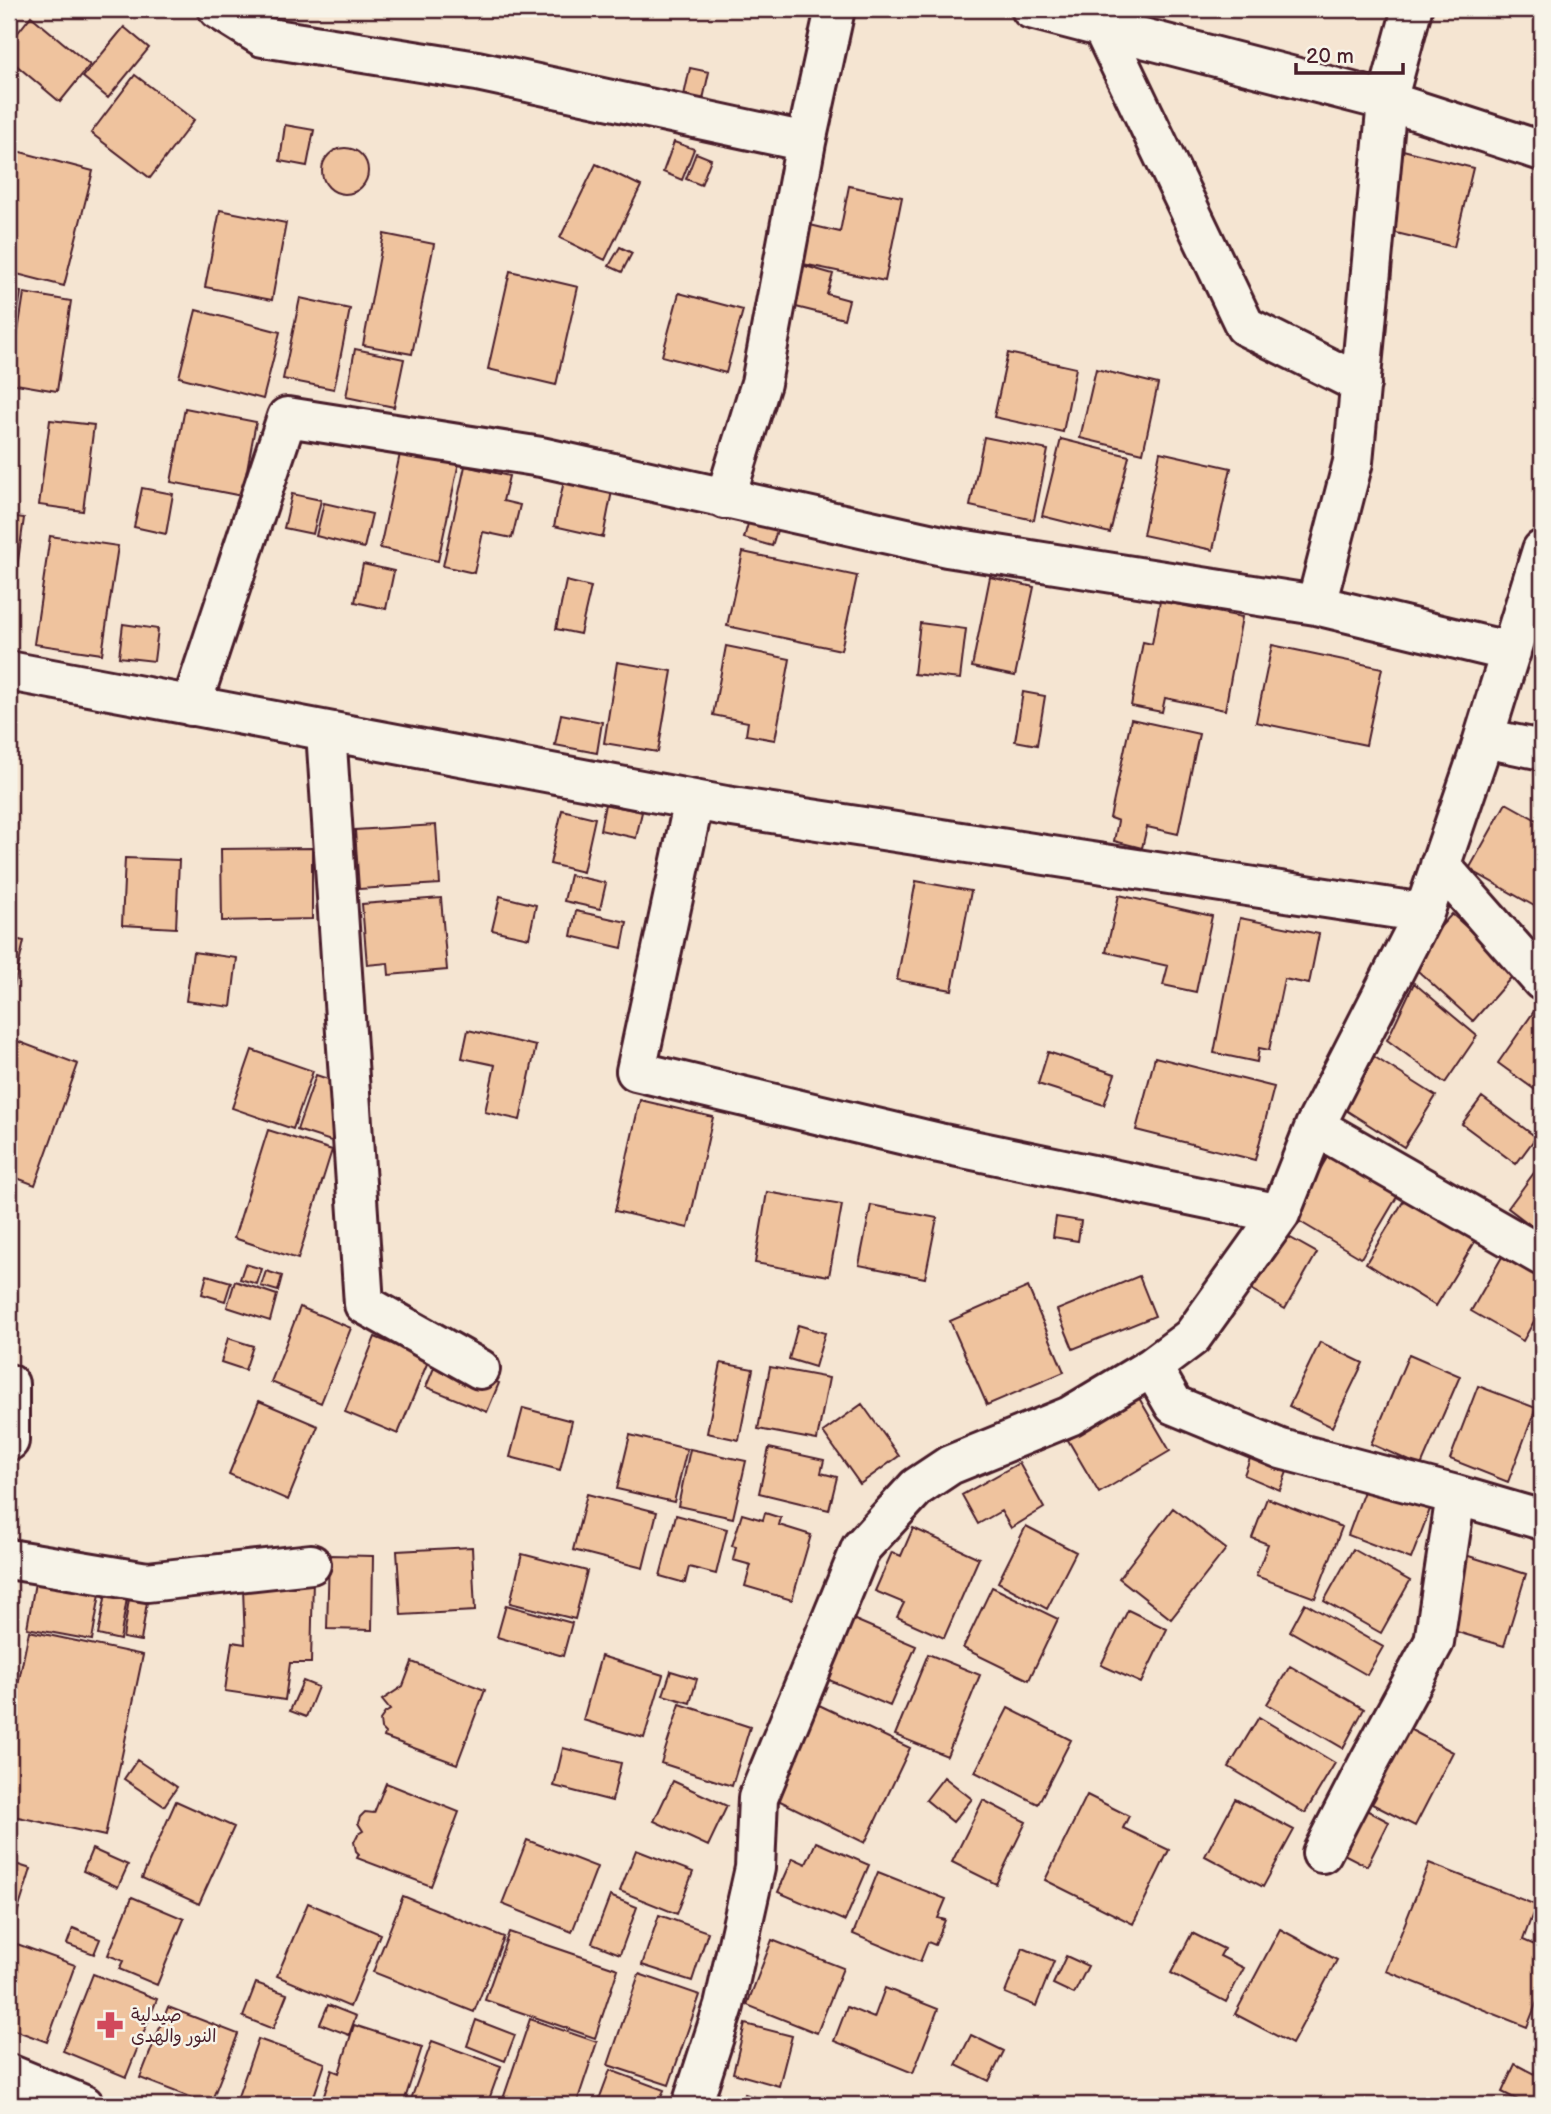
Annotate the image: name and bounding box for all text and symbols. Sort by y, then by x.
scale bar [1296,32,1402,76]
text: 20 m [1306,44,1354,69]
place label: صيدلية النور والهدى [131,2005,216,2048]
pharmacy icon: صيدلية النور والهدى [95,2010,125,2040]

